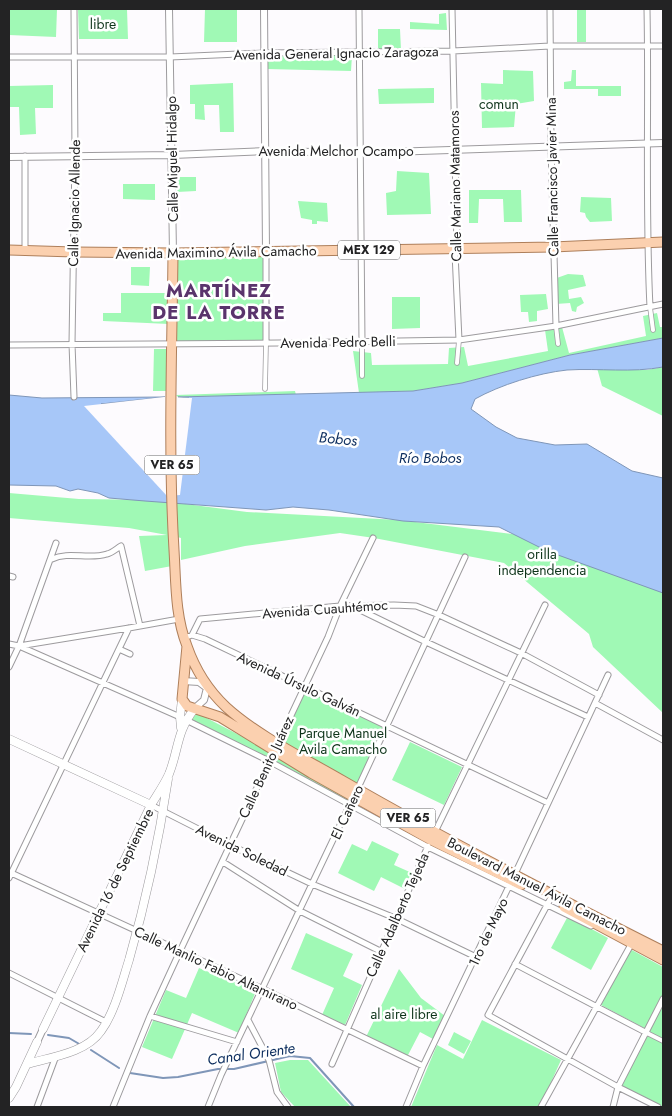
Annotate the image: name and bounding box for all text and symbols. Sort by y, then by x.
park label: libre [90,14,116,34]
street label: Avenida General Ignacio Zaragoza [233,41,439,65]
park label: comun [479,94,519,114]
street label: Calle Miguel Hidalgo [161,95,183,222]
street label: Calle Francisco Javier Mina [541,97,563,257]
street label: Calle Mariano Matamoros [444,110,466,262]
street label: Calle Ignacio Allende [63,139,85,267]
street label: Avenida Melchor Ocampo [258,141,414,161]
street label: Avenida Maximino Ávila Camacho [115,240,317,264]
road number: MEX 129 [338,240,400,260]
district label: MARTÍNEZ DE LA TORRE [152,277,286,326]
street label: Avenida Pedro Belli [280,331,396,353]
water label: Bobos [318,426,358,452]
water label: Río Bobos [399,447,461,469]
road number: VER 65 [144,456,200,474]
park label: orilla independencia [498,544,586,580]
street label: Avenida Cuauhtémoc [262,595,388,623]
street label: Avenida Úrsulo Galván [234,647,364,721]
street label: Calle Benito Juárez [233,712,299,821]
park label: Parque Manuel Avila Camacho [299,723,387,759]
street label: El Cañero [326,781,369,843]
street label: Avenida 16 de Septiembre [72,805,158,955]
road number: VER 65 [380,808,436,828]
street label: Avenida Soledad [193,819,291,881]
street label: Boulevard Manuel Ávila Camacho [444,832,630,940]
street label: Calle Adalberto Tejeda [361,850,433,980]
street label: 1ro de Mayo [463,894,513,970]
street label: Calle Manlio Fabio Altamirano [131,921,302,1015]
park label: al aire libre [370,1004,438,1024]
water label: Canal Oriente [206,1037,297,1071]

